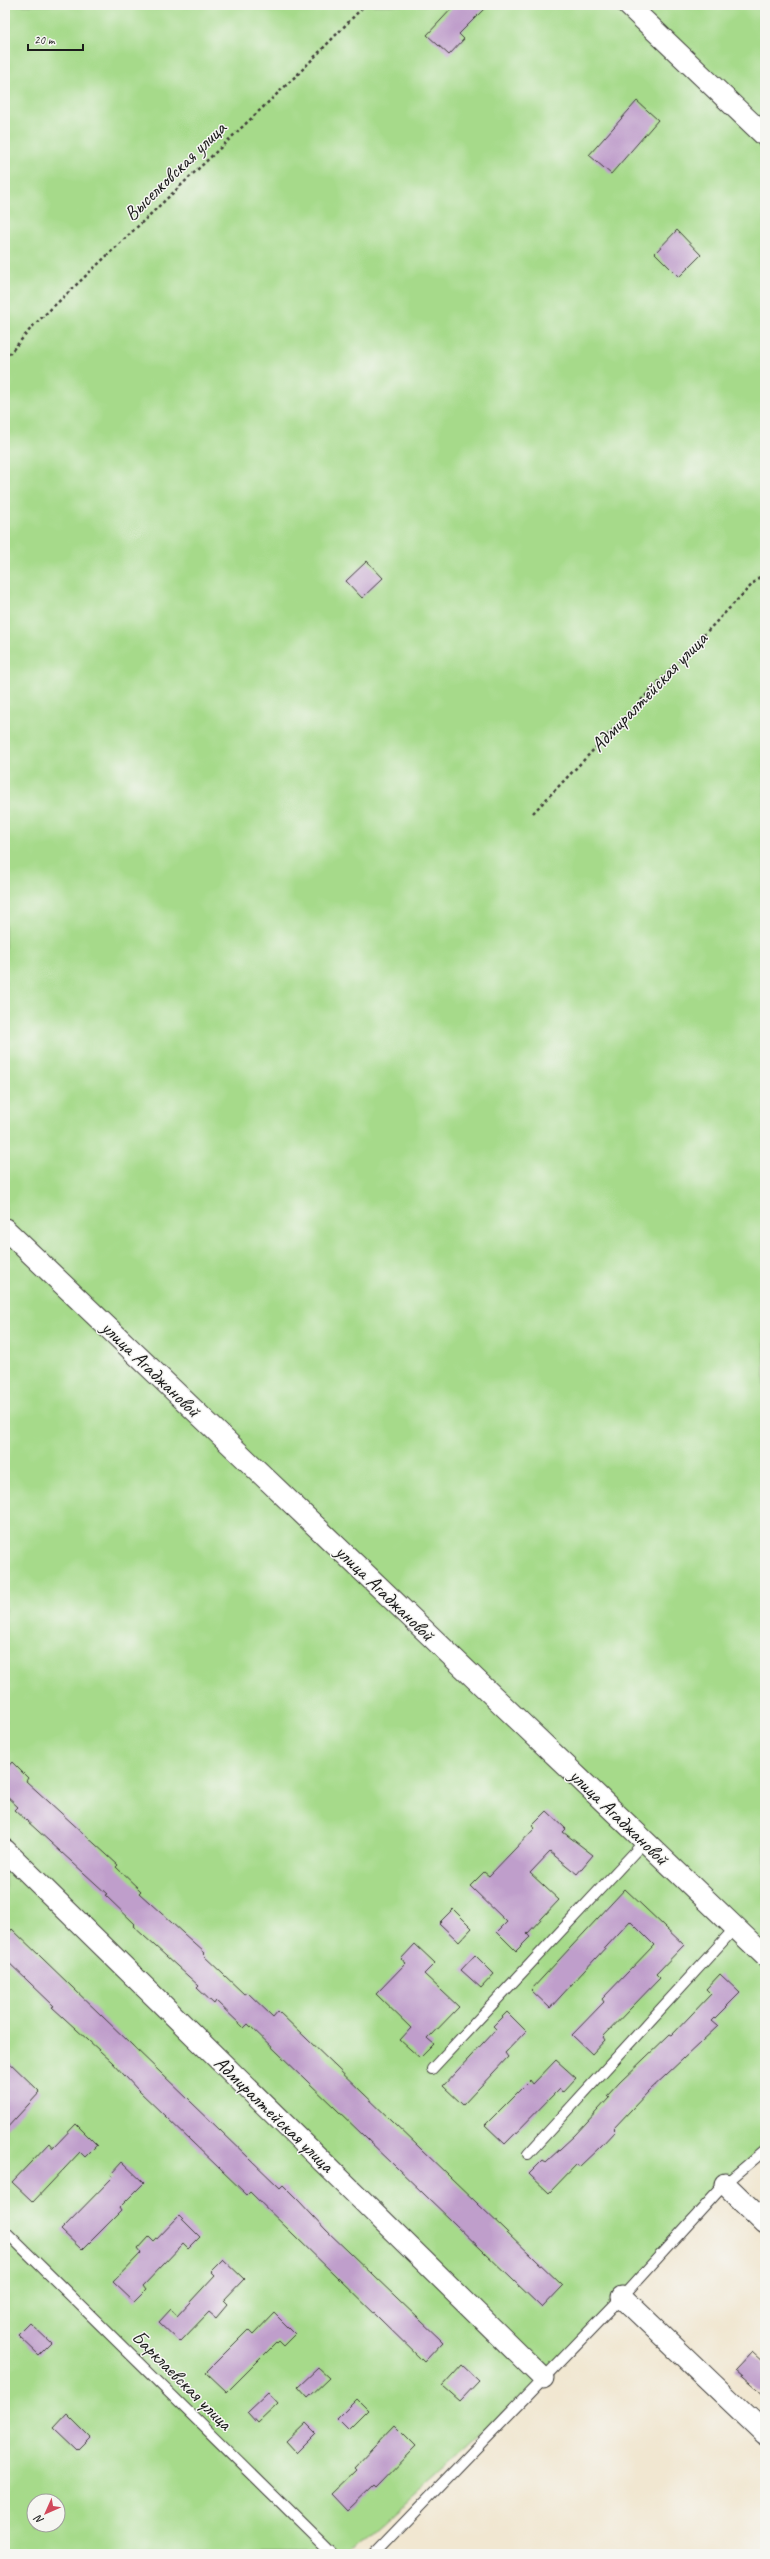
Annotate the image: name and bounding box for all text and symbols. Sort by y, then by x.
scale bar [28,26,83,52]
text: 20 m [34,32,56,48]
street label: Выселковская улица [119,115,232,226]
street label: Адмиралтейская улица [585,625,714,757]
street label: улица Агаджановой [95,1315,207,1424]
street label: улица Агаджановой [329,1539,441,1648]
street label: улица Агаджановой [563,1763,675,1872]
street label: Адмиралтейская улица [209,2050,341,2179]
street label: Барклаевская улица [127,2325,239,2437]
north arrow [26,2493,66,2533]
text: N [30,2511,46,2527]

